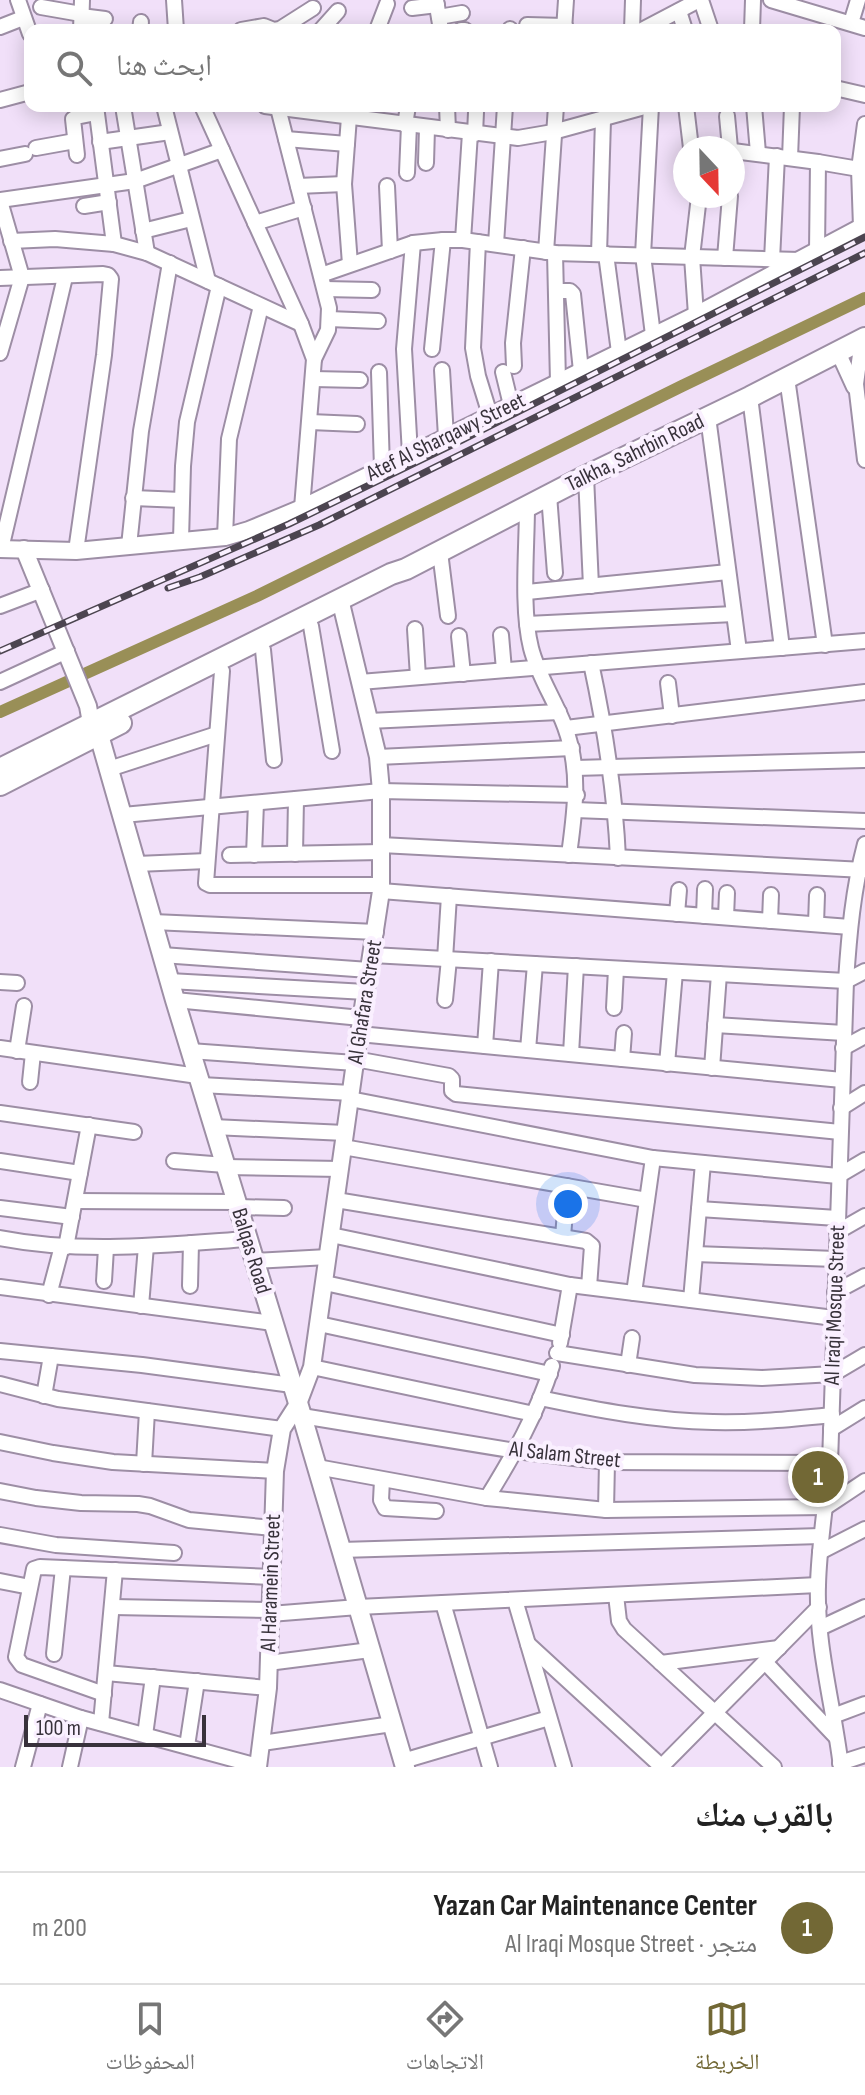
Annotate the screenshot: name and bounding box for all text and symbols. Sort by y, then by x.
search box [24,24,841,112]
icon: search [52,46,96,90]
text: ابحث هنا [116,48,212,84]
north arrow [673,136,745,208]
street label: Atef Al Sharqawy Street [361,387,530,488]
street label: Talkha, Sahrbin Road [561,408,709,498]
street label: Al Ghafara Street [342,938,388,1067]
your location [548,1184,588,1224]
street label: Balqas Road [225,1205,277,1297]
street label: Al Iraqi Mosque Street [819,1224,851,1386]
street label: Al Salam Street [507,1436,622,1474]
pin: 1 [792,1447,844,1507]
street label: Al Haramein Street [255,1513,287,1653]
scale bar [24,1711,206,1747]
text: 100 m [36,1715,81,1742]
text: بالقرب منك [695,1795,833,1836]
text: Yazan Car Maintenance Center [433,1888,757,1924]
text: 200 m [32,1913,87,1944]
text: 1 [802,1913,812,1944]
text: متجر · Al Iraqi Mosque Street [505,1929,757,1960]
tab: المحفوظات [105,1997,195,2083]
tab: الاتجاهات [406,1997,484,2083]
tab: الخريطة [695,1997,760,2083]

